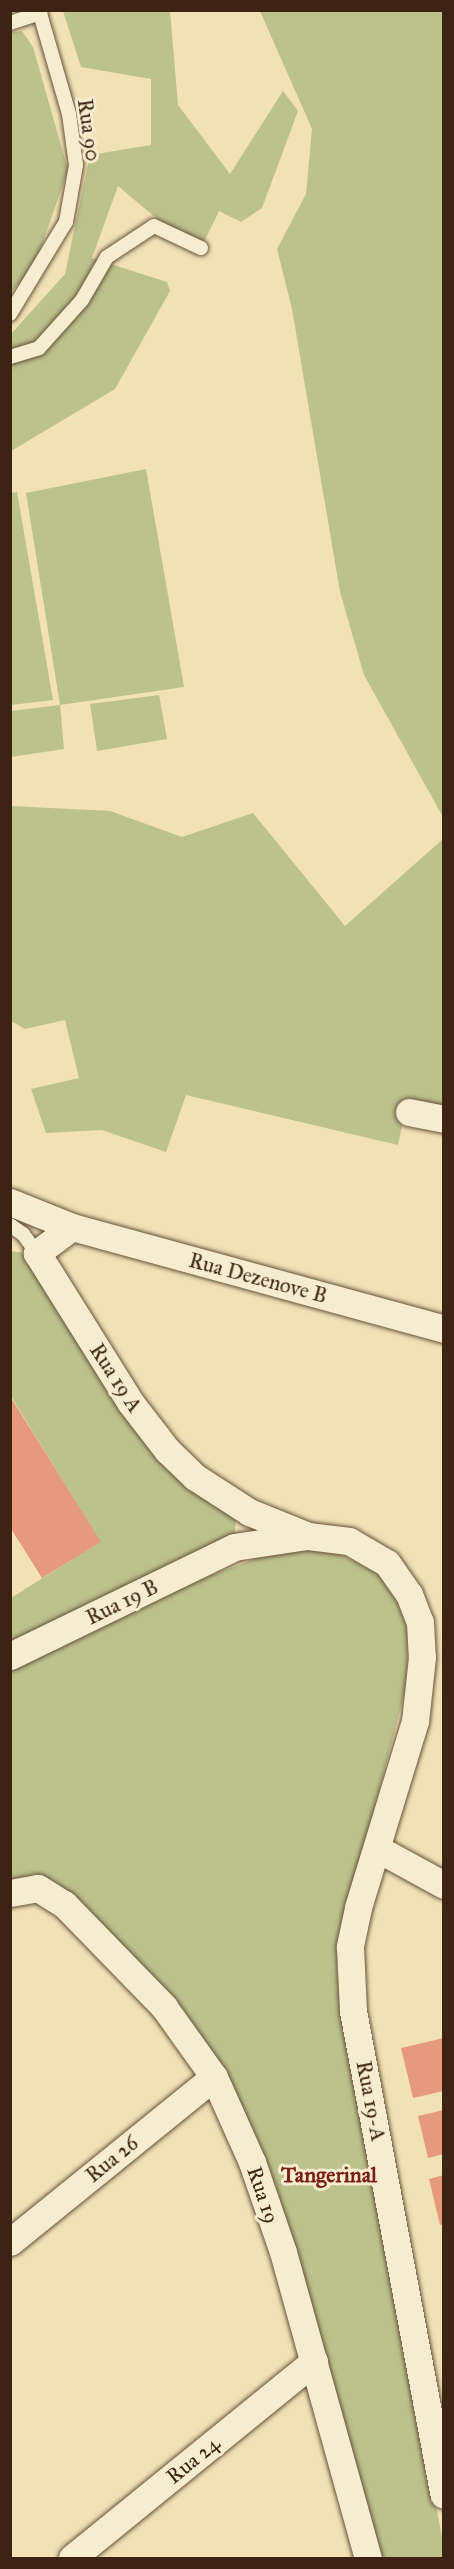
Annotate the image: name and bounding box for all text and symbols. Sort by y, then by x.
street label: Rua 90 [72,97,106,163]
street label: Rua Dezenove B [186,1247,330,1309]
street label: Rua 19 A [84,1339,148,1417]
street label: Rua 19 B [82,1574,162,1630]
street label: Rua 19-A [351,2059,391,2143]
street label: Rua 26 [81,2130,143,2188]
district label: Tangerinal [281,2162,377,2188]
street label: Rua 19 [242,2163,284,2227]
street label: Rua 24 [161,2431,225,2489]

